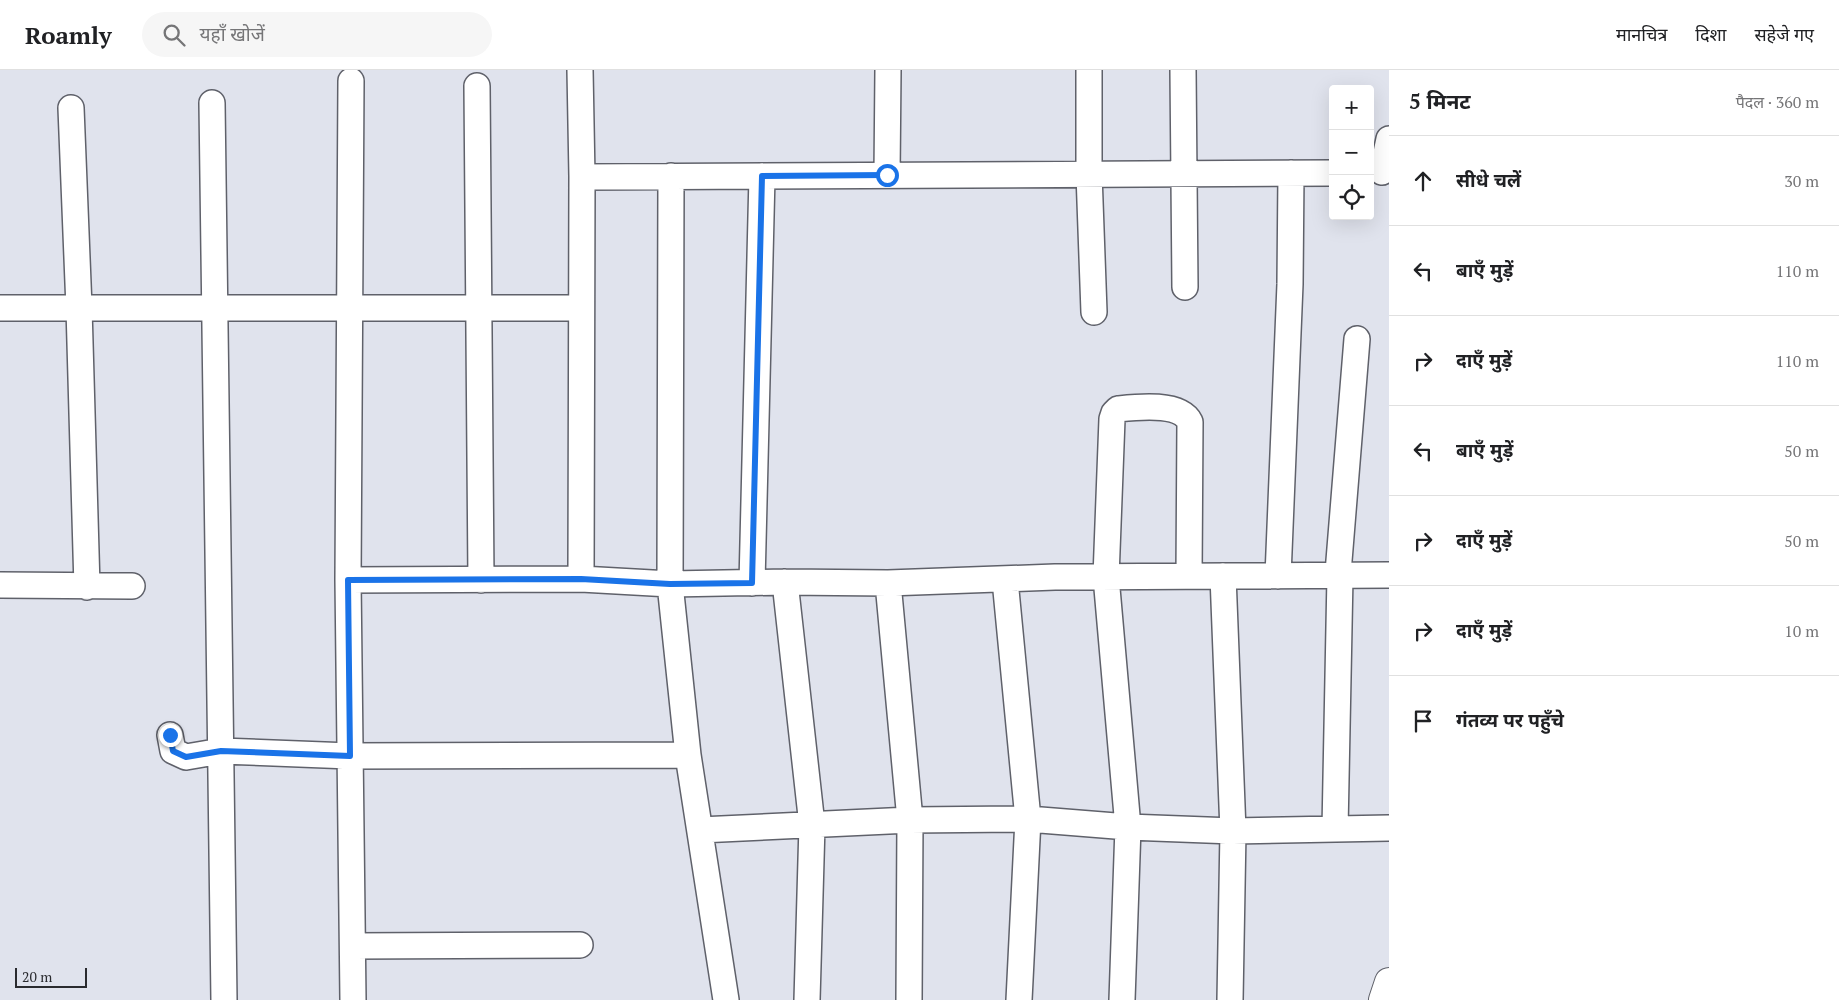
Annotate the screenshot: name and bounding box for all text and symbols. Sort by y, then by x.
search box [142,12,492,57]
text: Roamly [25,19,112,51]
icon: search [160,21,188,49]
text: यहाँ खोजें [200,21,265,46]
text: मानचित्र [1616,22,1667,46]
text: दिशा [1695,22,1726,46]
text: सहेजे गए [1754,22,1814,46]
map controls [1329,85,1374,220]
button: + [1329,85,1374,130]
text: 5 मिनट [1409,87,1471,115]
text: पैदल · 360 m [1736,91,1819,113]
button: − [1329,130,1374,175]
route start [876,164,899,187]
icon: ahead [1409,167,1437,195]
text: सीधे चलें [1456,167,1521,192]
text: 30 m [1784,170,1819,192]
button: locate [1329,175,1374,220]
icon: left [1409,257,1437,285]
text: बाएँ मुड़ें [1456,257,1513,282]
text: 110 m [1776,260,1819,282]
icon: right [1409,347,1437,375]
text: दाएँ मुड़ें [1456,347,1512,372]
text: 110 m [1776,350,1819,372]
icon: left [1409,437,1437,465]
text: बाएँ मुड़ें [1456,437,1513,462]
text: 50 m [1784,440,1819,462]
icon: right [1409,527,1437,555]
text: दाएँ मुड़ें [1456,527,1512,552]
text: 50 m [1784,530,1819,552]
icon: right [1409,617,1437,645]
text: दाएँ मुड़ें [1456,617,1512,642]
text: 10 m [1784,620,1819,642]
icon: arrive [1409,707,1437,735]
text: गंतव्य पर पहुँचे [1456,707,1564,732]
route end [159,724,182,747]
scale bar [15,965,88,988]
text: 20 m [22,967,52,986]

